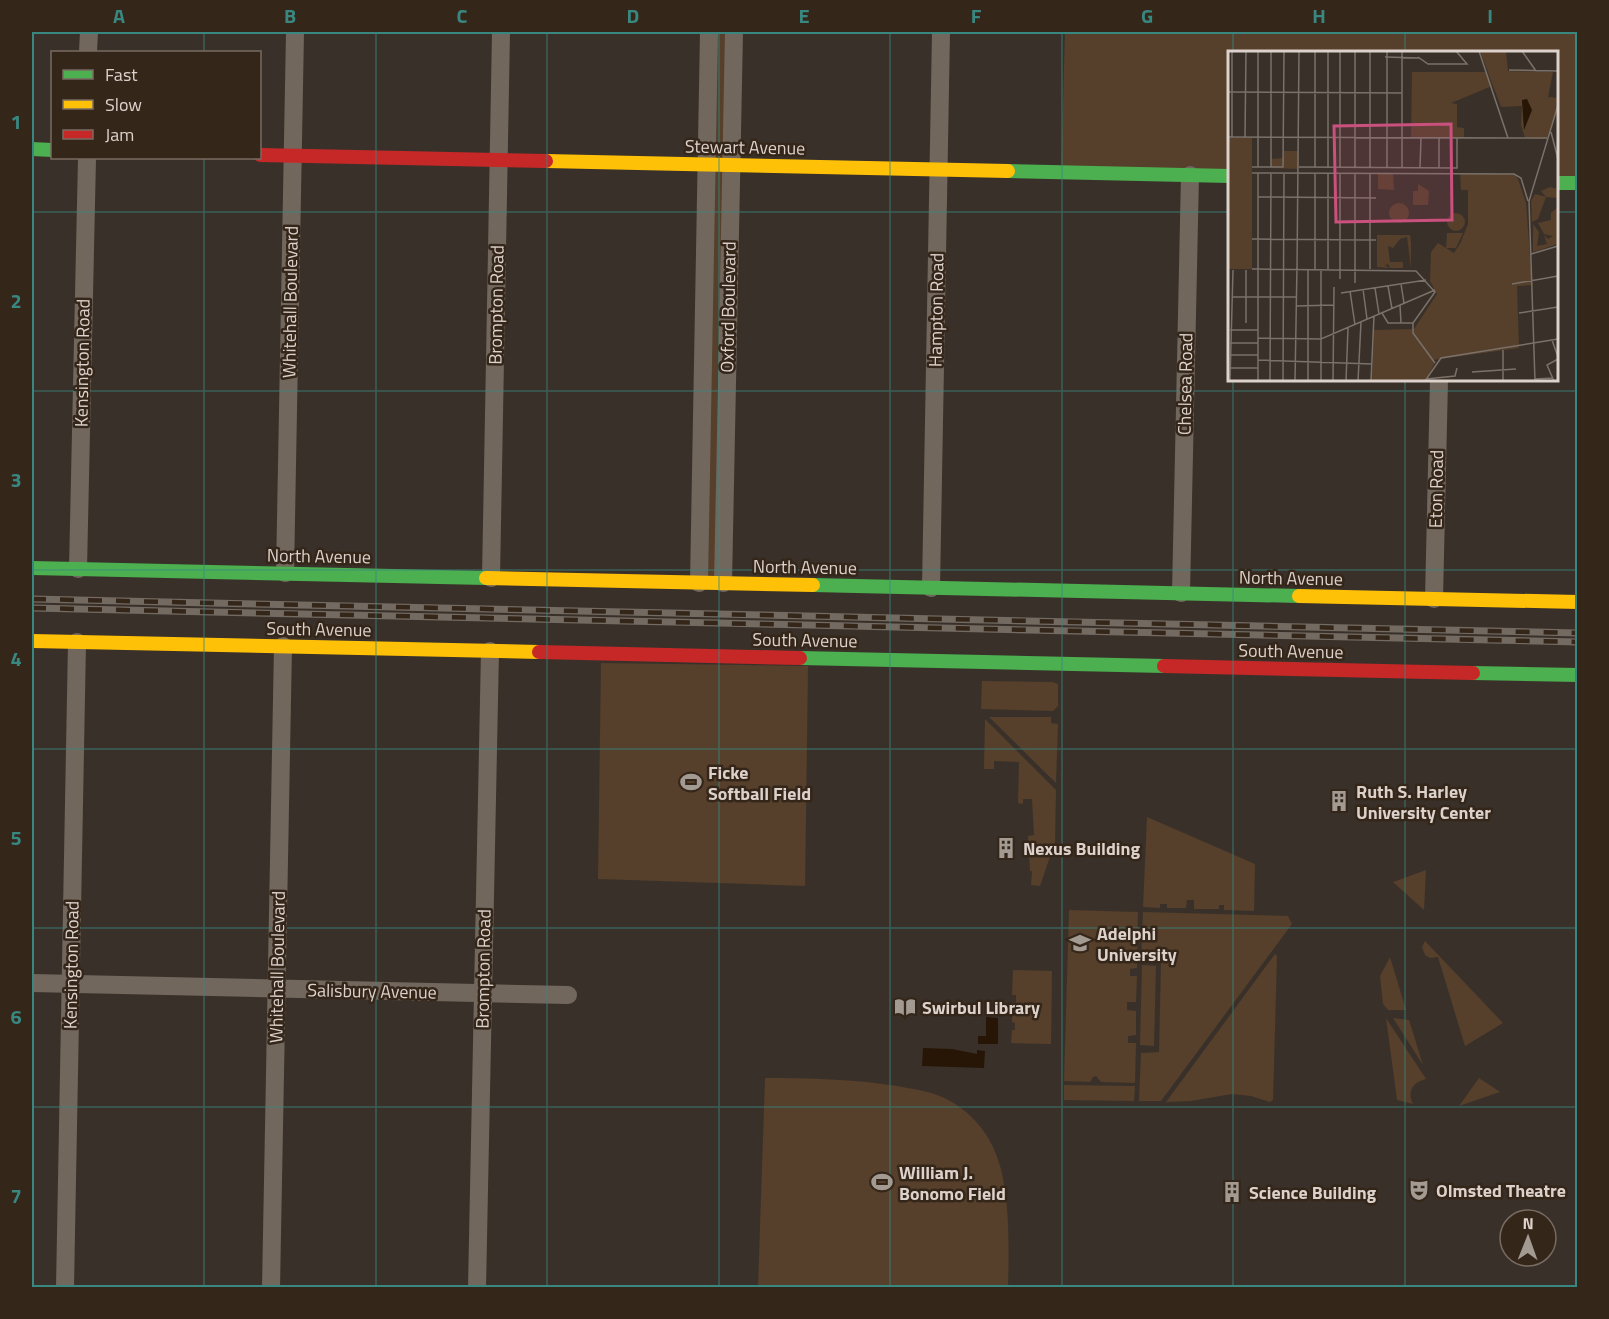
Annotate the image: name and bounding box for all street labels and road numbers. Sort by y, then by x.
street label: Stewart Avenue [685,132,805,162]
street label: Whitehall Boulevard [275,226,305,378]
street label: Oxford Boulevard [713,241,743,373]
street label: Brompton Road [481,245,511,365]
street label: Hampton Road [922,253,950,367]
street label: Kensington Road [67,299,97,427]
street label: Chelsea Road [1171,333,1199,435]
street label: Eton Road [1422,450,1450,528]
street label: North Avenue [267,542,371,570]
street label: North Avenue [753,553,857,581]
street label: North Avenue [1239,564,1343,592]
street label: South Avenue [266,615,372,643]
street label: South Avenue [752,626,858,654]
street label: South Avenue [1238,637,1344,665]
street label: Whitehall Boulevard [262,891,292,1043]
street label: Kensington Road [56,901,86,1029]
street label: Brompton Road [468,909,498,1029]
street label: Salisbury Avenue [307,976,437,1006]

